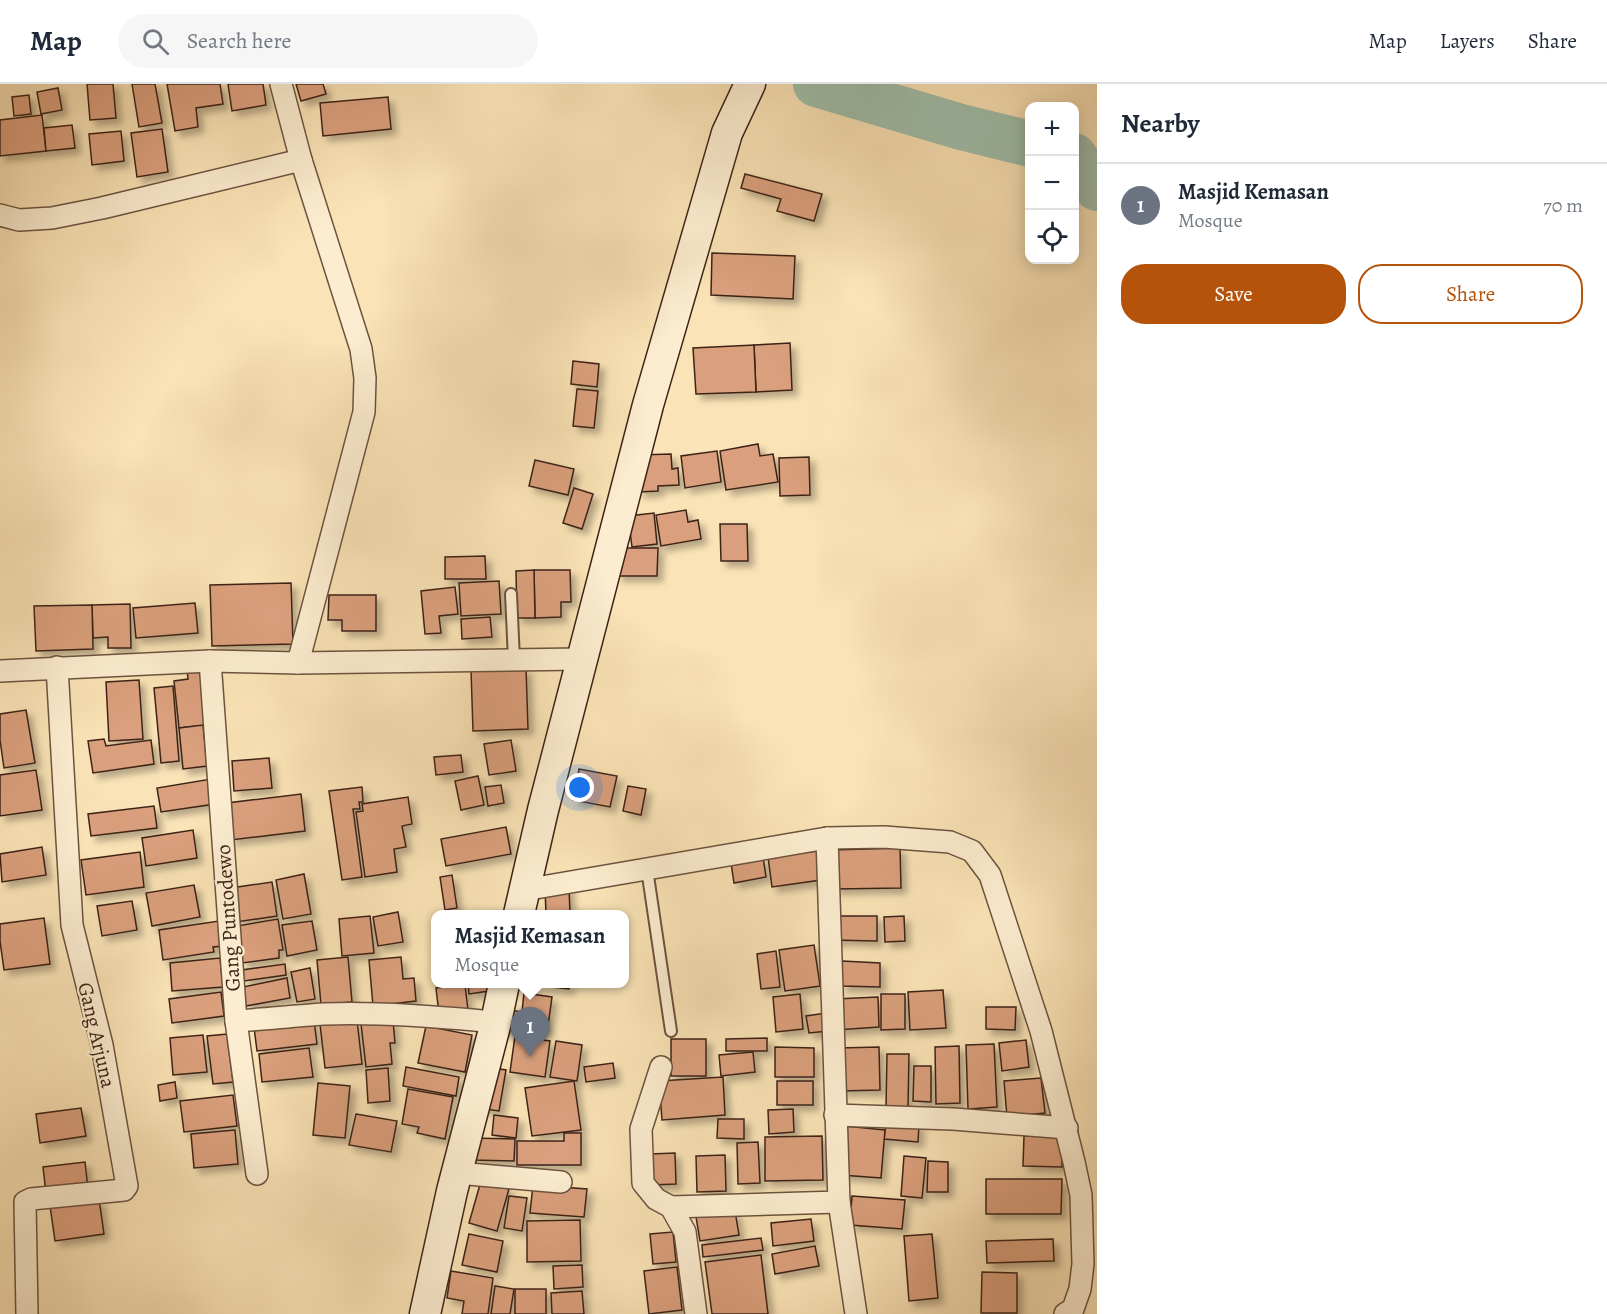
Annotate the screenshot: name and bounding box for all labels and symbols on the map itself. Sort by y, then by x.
your location [565,773,594,802]
street label: Gang Puntodewo [209,844,247,992]
street label: Gang Arjuna [71,979,123,1091]
pin: 1 [510,1008,550,1057]

